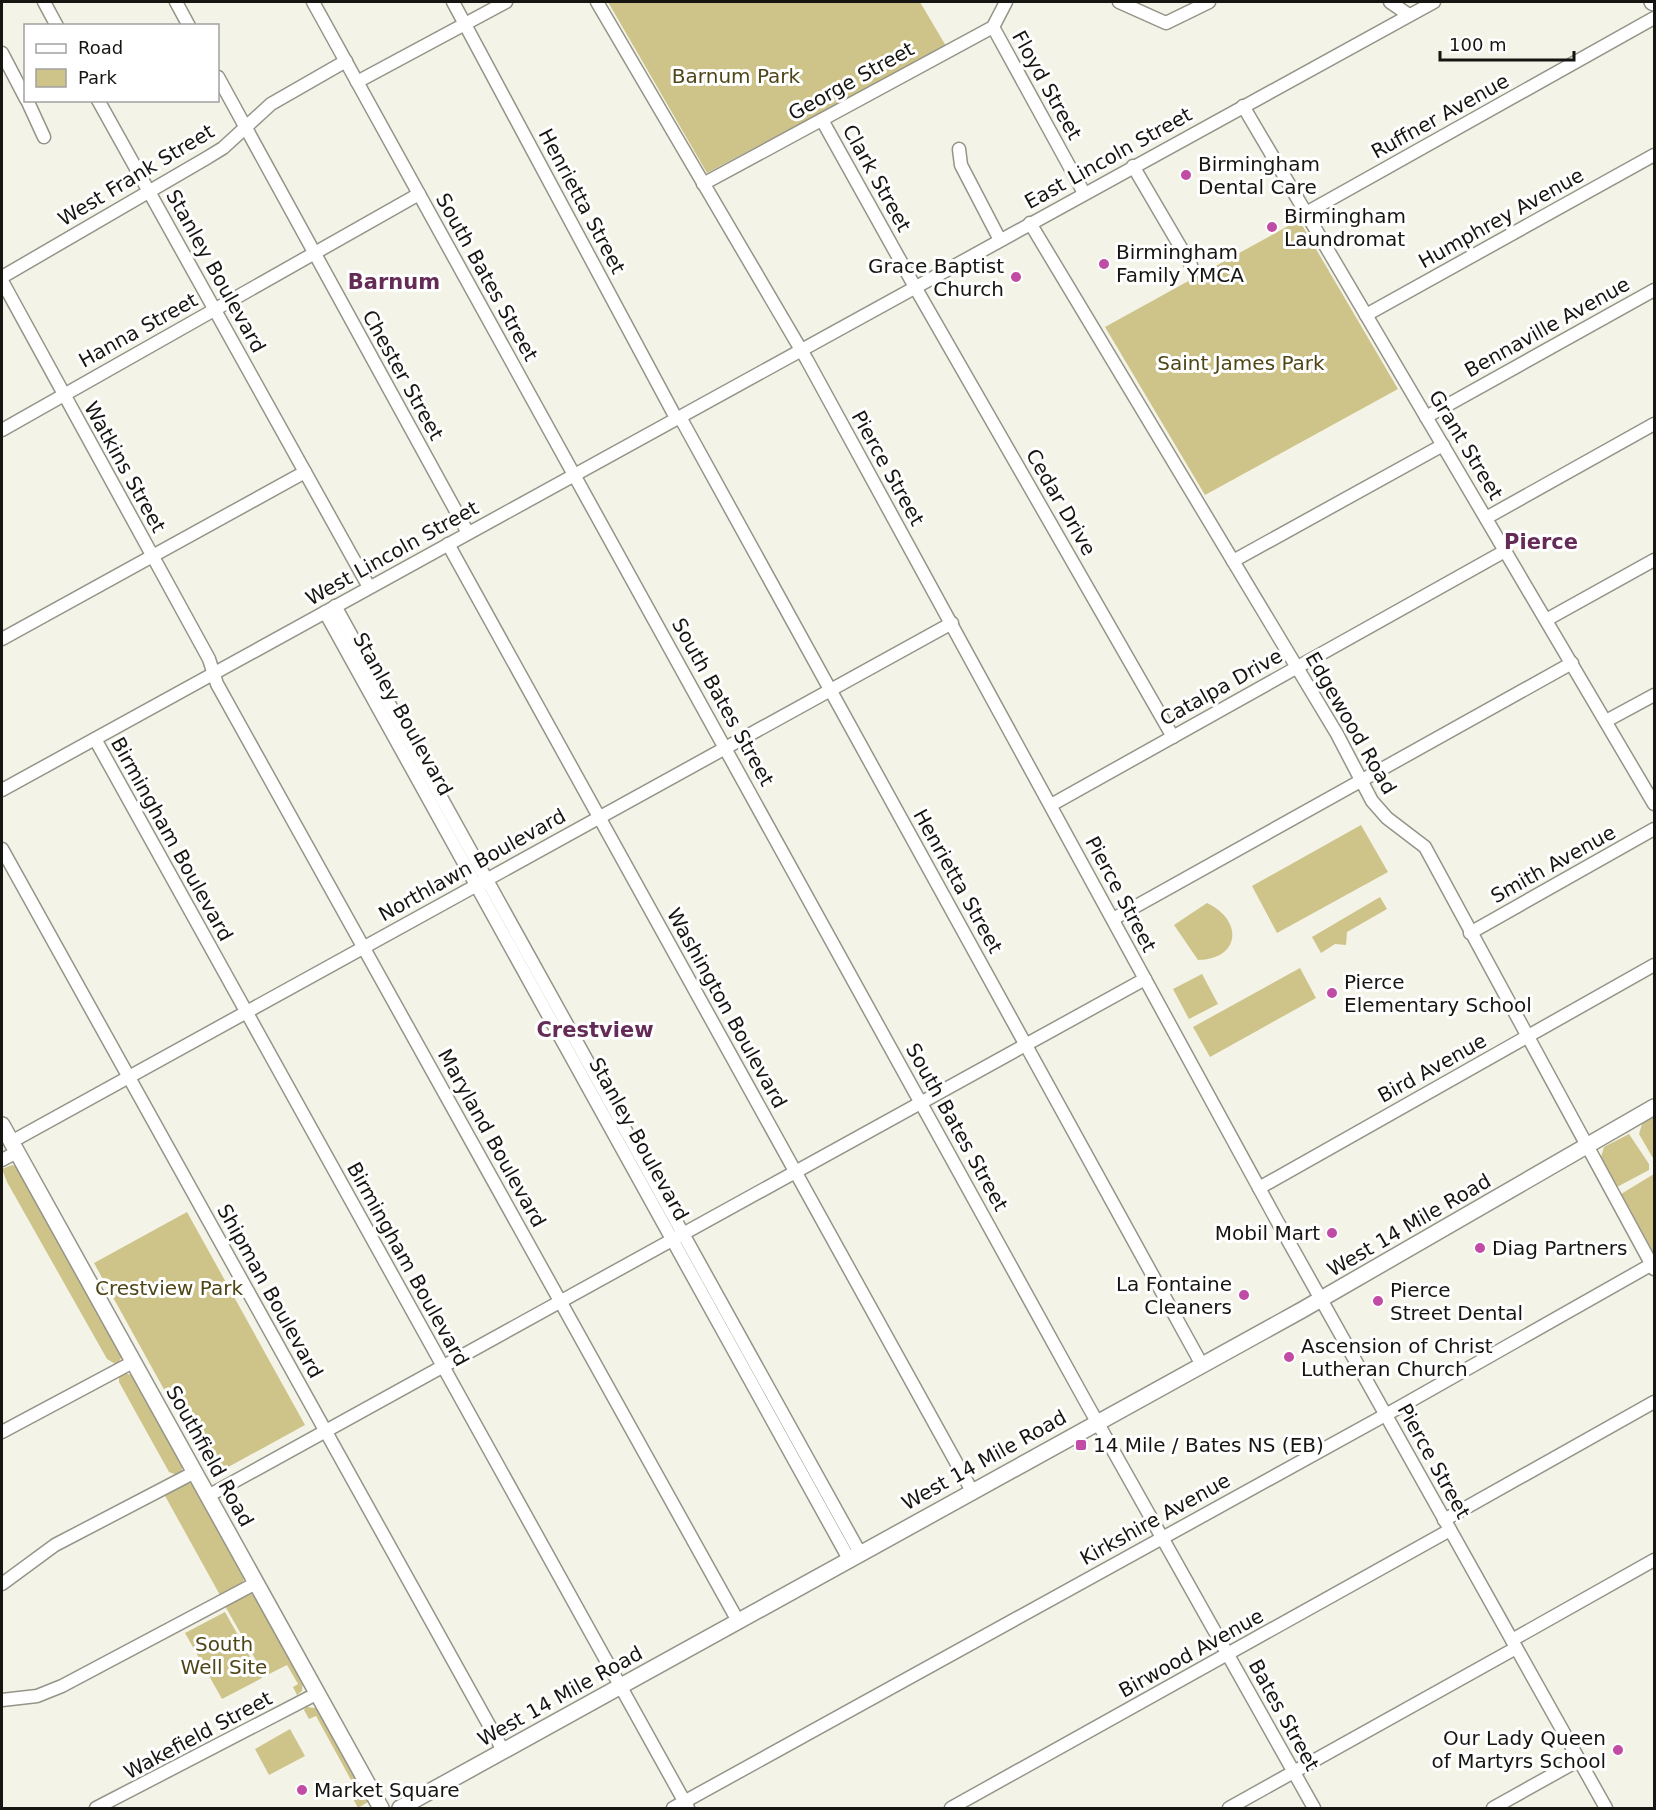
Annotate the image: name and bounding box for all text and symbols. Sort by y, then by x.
legend [24,24,219,102]
scale bar [1440,24,1574,62]
street label: Floyd Street [1007,26,1087,144]
text: 100 m [1449,34,1507,55]
street label: George Street [784,36,918,125]
text: Road [78,37,123,58]
park label: Barnum Park [672,64,801,88]
text: Park [78,67,117,88]
street label: Ruffner Avenue [1367,68,1513,164]
street label: East Lincoln Street [1020,102,1196,214]
street label: West Frank Street [54,119,218,231]
street label: Clark Street [838,120,916,236]
street label: Henrietta Street [534,124,631,278]
place label: Birmingham Dental Care [1198,152,1320,199]
street label: Humphrey Avenue [1414,163,1588,273]
marker: Birmingham Dental Care [1179,168,1193,182]
street label: Stanley Boulevard [161,185,271,357]
street label: South Bates Street [431,189,543,365]
place label: Birmingham Laundromat [1284,204,1406,251]
marker: Birmingham Laundromat [1265,220,1279,234]
place label: Birmingham Family YMCA [1116,240,1244,287]
place label: Grace Baptist Church [868,254,1004,301]
marker: Birmingham Family YMCA [1097,257,1111,271]
district label: Barnum [348,270,440,294]
marker: Grace Baptist Church [1009,270,1023,284]
street label: Bennaville Avenue [1460,272,1634,382]
street label: Hanna Street [74,287,202,373]
street label: Chester Street [357,306,449,444]
park label: Saint James Park [1157,351,1325,375]
street label: Grant Street [1424,386,1508,504]
street label: Watkins Street [79,397,171,537]
street label: Pierce Street [847,406,930,530]
street label: Cedar Drive [1021,444,1101,560]
street label: West Lincoln Street [302,496,483,610]
district label: Pierce [1504,530,1578,554]
street label: South Bates Street [667,614,779,790]
street label: Stanley Boulevard [348,628,458,800]
street label: Catalpa Drive [1155,643,1287,731]
street label: Edgewood Road [1301,648,1401,798]
street label: Birmingham Boulevard [106,733,238,945]
street label: Northlawn Boulevard [374,804,570,926]
street label: Henrietta Street [908,805,1008,957]
street label: Smith Avenue [1486,820,1620,908]
street label: Pierce Street [1080,832,1162,956]
street label: Washington Boulevard [662,904,792,1112]
place label: Pierce Elementary School [1344,970,1532,1017]
marker: Pierce Elementary School [1325,986,1339,1000]
district label: Crestview [536,1018,654,1042]
street label: Bird Avenue [1373,1028,1491,1108]
street label: South Bates Street [901,1039,1013,1215]
street label: Maryland Boulevard [433,1045,551,1231]
street label: Stanley Boulevard [584,1053,694,1225]
street label: Birmingham Boulevard [342,1158,474,1370]
street label: West 14 Mile Road [1323,1168,1495,1282]
street label: Shipman Boulevard [212,1200,328,1382]
place label: Mobil Mart [1215,1221,1320,1245]
marker: Mobil Mart [1325,1226,1339,1240]
place label: Diag Partners [1492,1236,1627,1260]
marker: Diag Partners [1473,1241,1487,1255]
place label: La Fontaine Cleaners [1116,1272,1232,1319]
park label: Crestview Park [95,1276,243,1300]
place label: Pierce Street Dental [1390,1278,1523,1325]
marker: La Fontaine Cleaners [1237,1288,1251,1302]
marker: Pierce Street Dental [1371,1294,1385,1308]
place label: Ascension of Christ Lutheran Church [1301,1334,1493,1381]
marker: Ascension of Christ Lutheran Church [1282,1350,1296,1364]
street label: Southfield Road [161,1381,259,1531]
street label: Pierce Street [1393,1399,1476,1523]
street label: West 14 Mile Road [897,1405,1071,1515]
place label: 14 Mile / Bates NS (EB) [1093,1433,1324,1457]
marker: 14 Mile / Bates NS (EB) [1074,1438,1088,1452]
street label: Kirkshire Avenue [1076,1468,1234,1570]
street label: Birwood Avenue [1114,1603,1268,1703]
park label: South Well Site [181,1632,267,1679]
street label: West 14 Mile Road [473,1641,647,1751]
street label: Bates Street [1244,1655,1325,1775]
street label: Wakefield Street [120,1686,276,1784]
place label: Our Lady Queen of Martyrs School [1432,1726,1606,1773]
marker: Our Lady Queen of Martyrs School [1611,1743,1625,1757]
place label: Market Square [314,1778,460,1802]
marker: Market Square [295,1783,309,1797]

